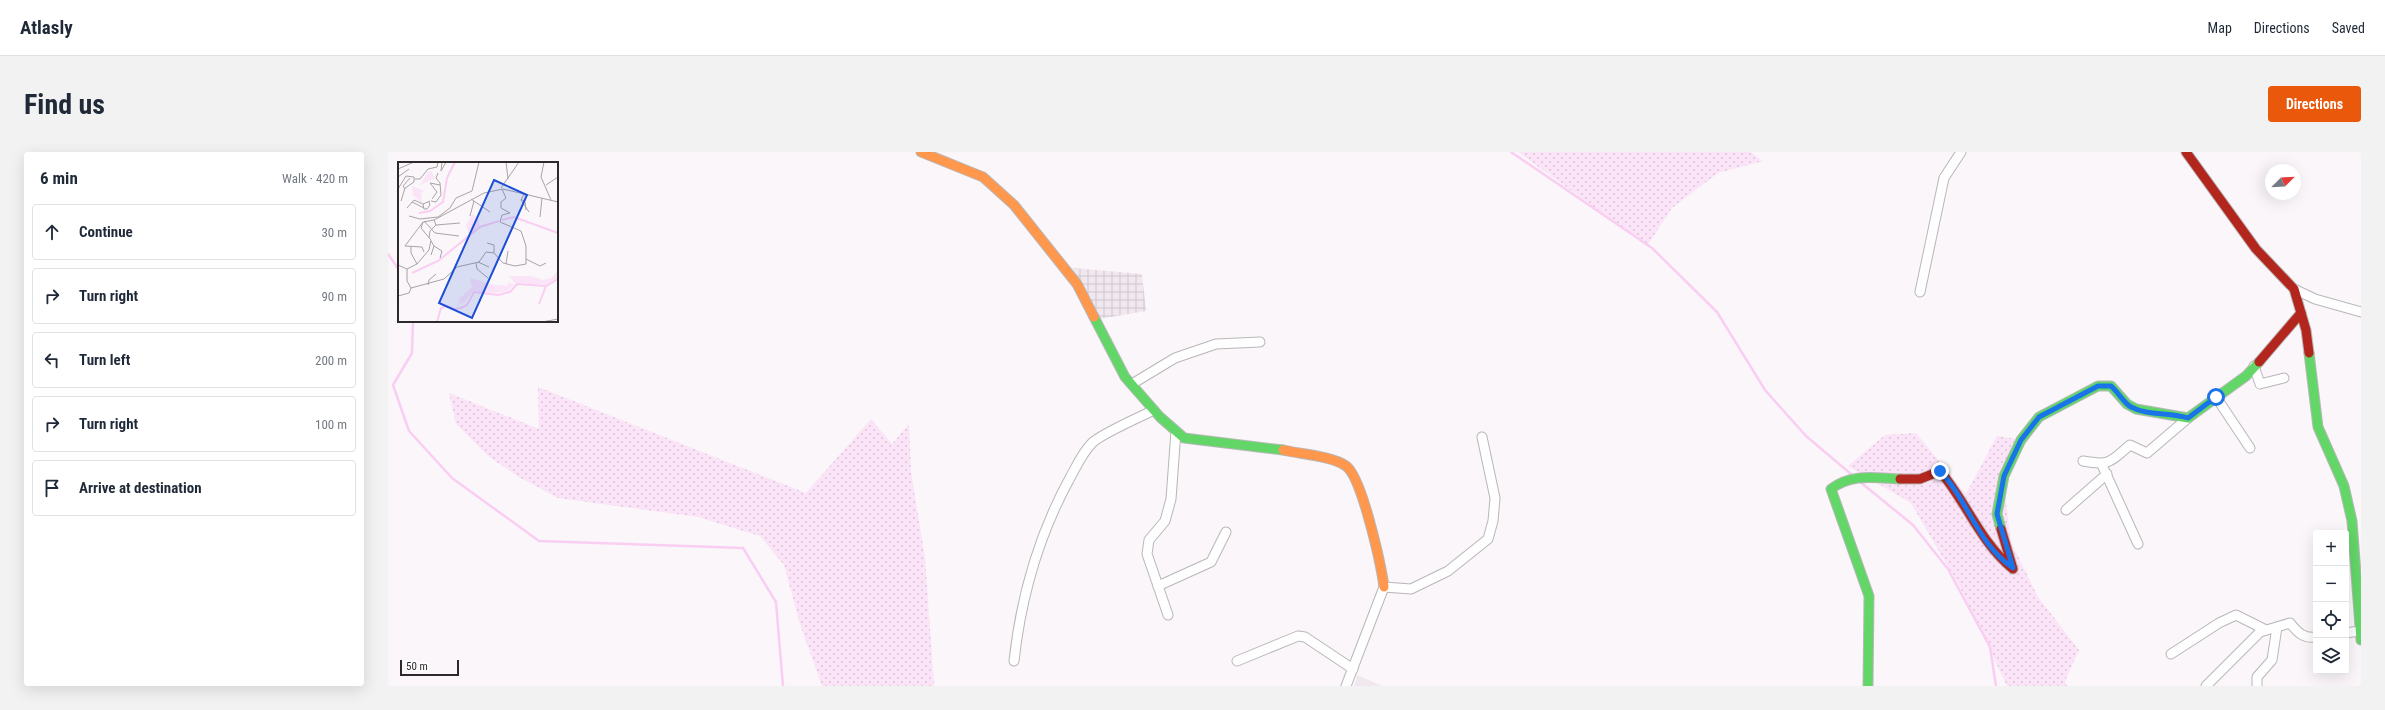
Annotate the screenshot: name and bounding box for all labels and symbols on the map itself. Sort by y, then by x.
inset map [398,162,558,322]
north arrow [2265,164,2301,200]
route start [2207,388,2225,406]
route end [1931,462,1949,480]
scale bar [400,658,459,677]

